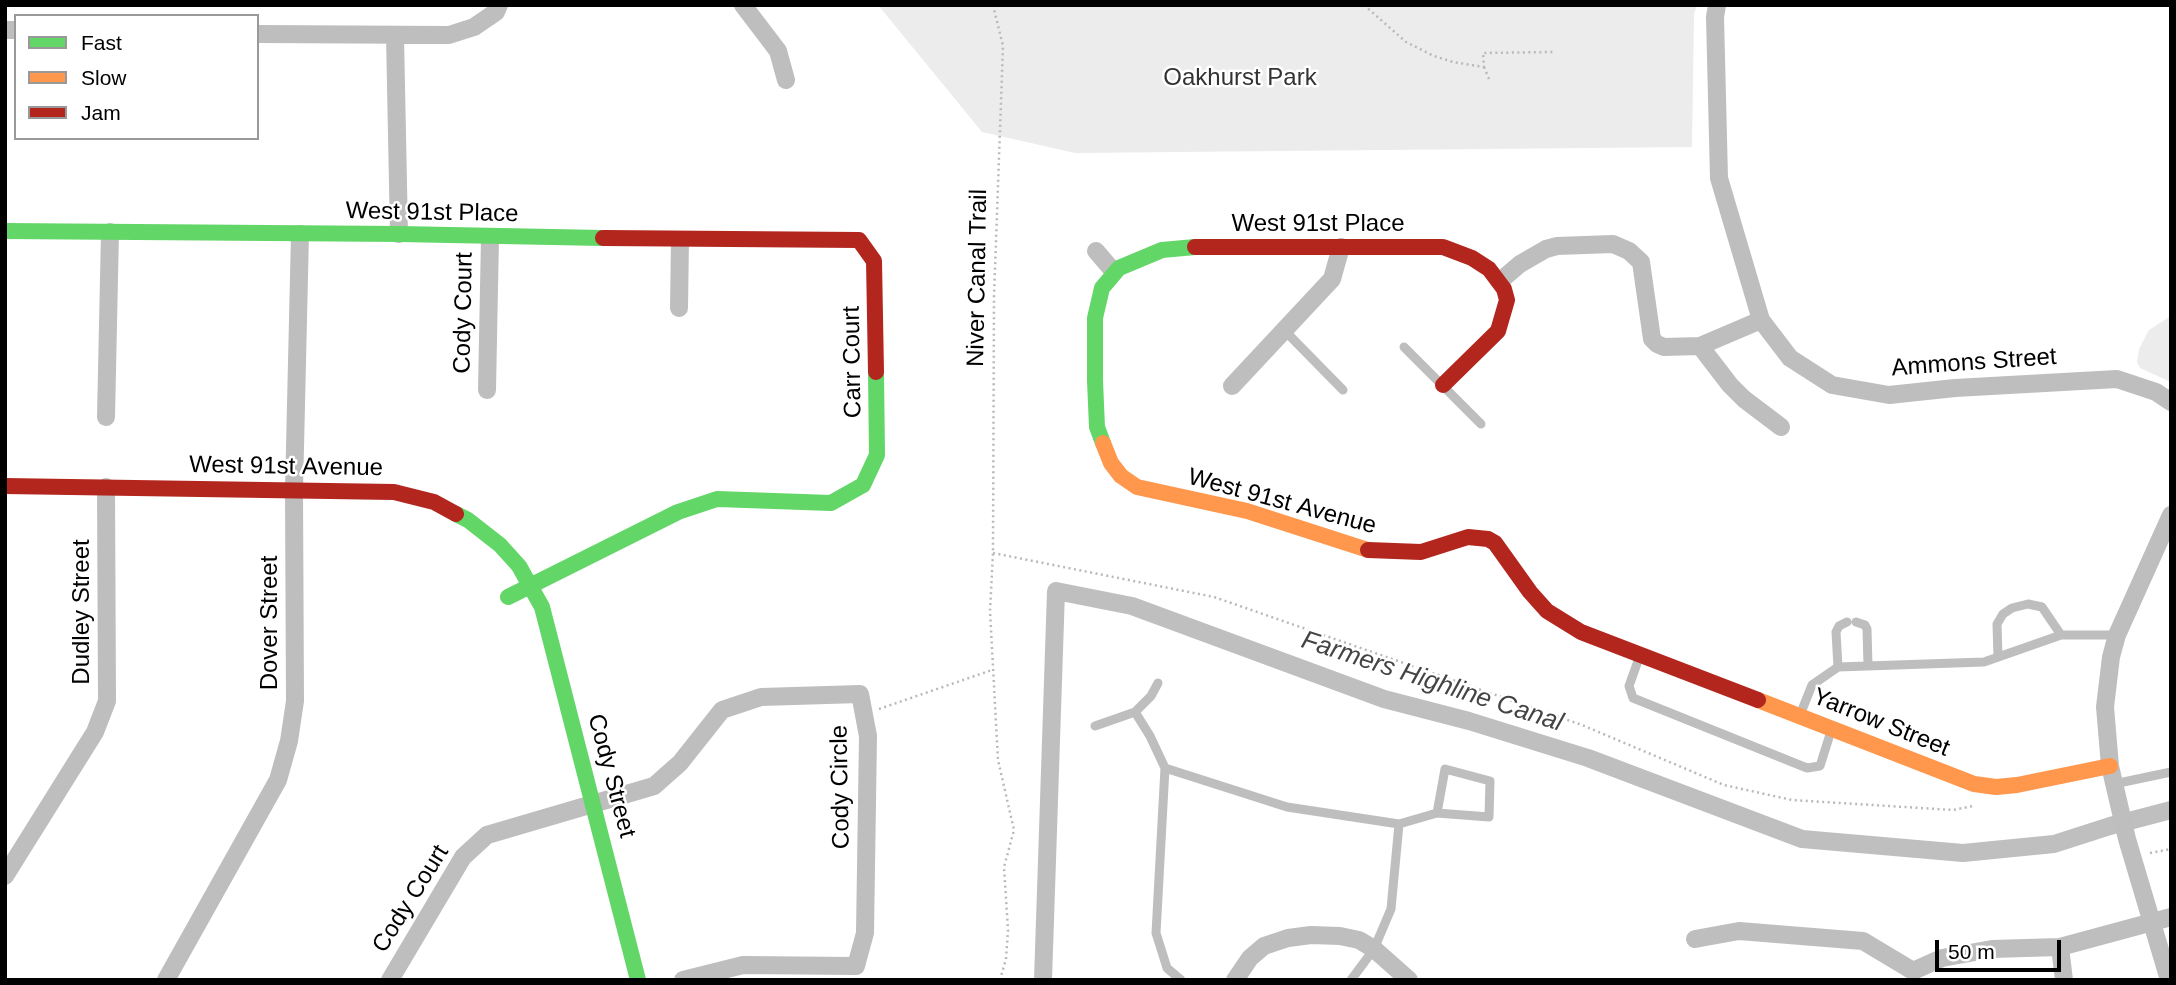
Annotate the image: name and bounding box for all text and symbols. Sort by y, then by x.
legend [14,14,259,140]
text: Fast [81,31,122,54]
park label: Oakhurst Park [1163,64,1317,92]
text: Slow [81,66,127,89]
text: Jam [81,101,121,124]
street label: Niver Canal Trail [962,189,994,367]
street label: West 91st Place [345,197,519,229]
street label: West 91st Place [1232,210,1404,238]
street label: Cody Court [449,252,479,374]
street label: Carr Court [838,306,868,418]
street label: Ammons Street [1891,343,2057,383]
street label: West 91st Avenue [189,451,383,483]
street label: West 91st Avenue [1185,463,1379,541]
street label: Dudley Street [68,539,96,685]
street label: Dover Street [256,556,284,690]
water label: Farmers Highline Canal [1297,625,1567,739]
street label: Yarrow Street [1808,683,1954,763]
street label: Cody Street [581,711,641,841]
street label: Cody Circle [826,725,856,849]
street label: Cody Court [367,840,455,958]
scale bar [1938,926,2064,970]
text: 50 m [1948,940,1995,963]

